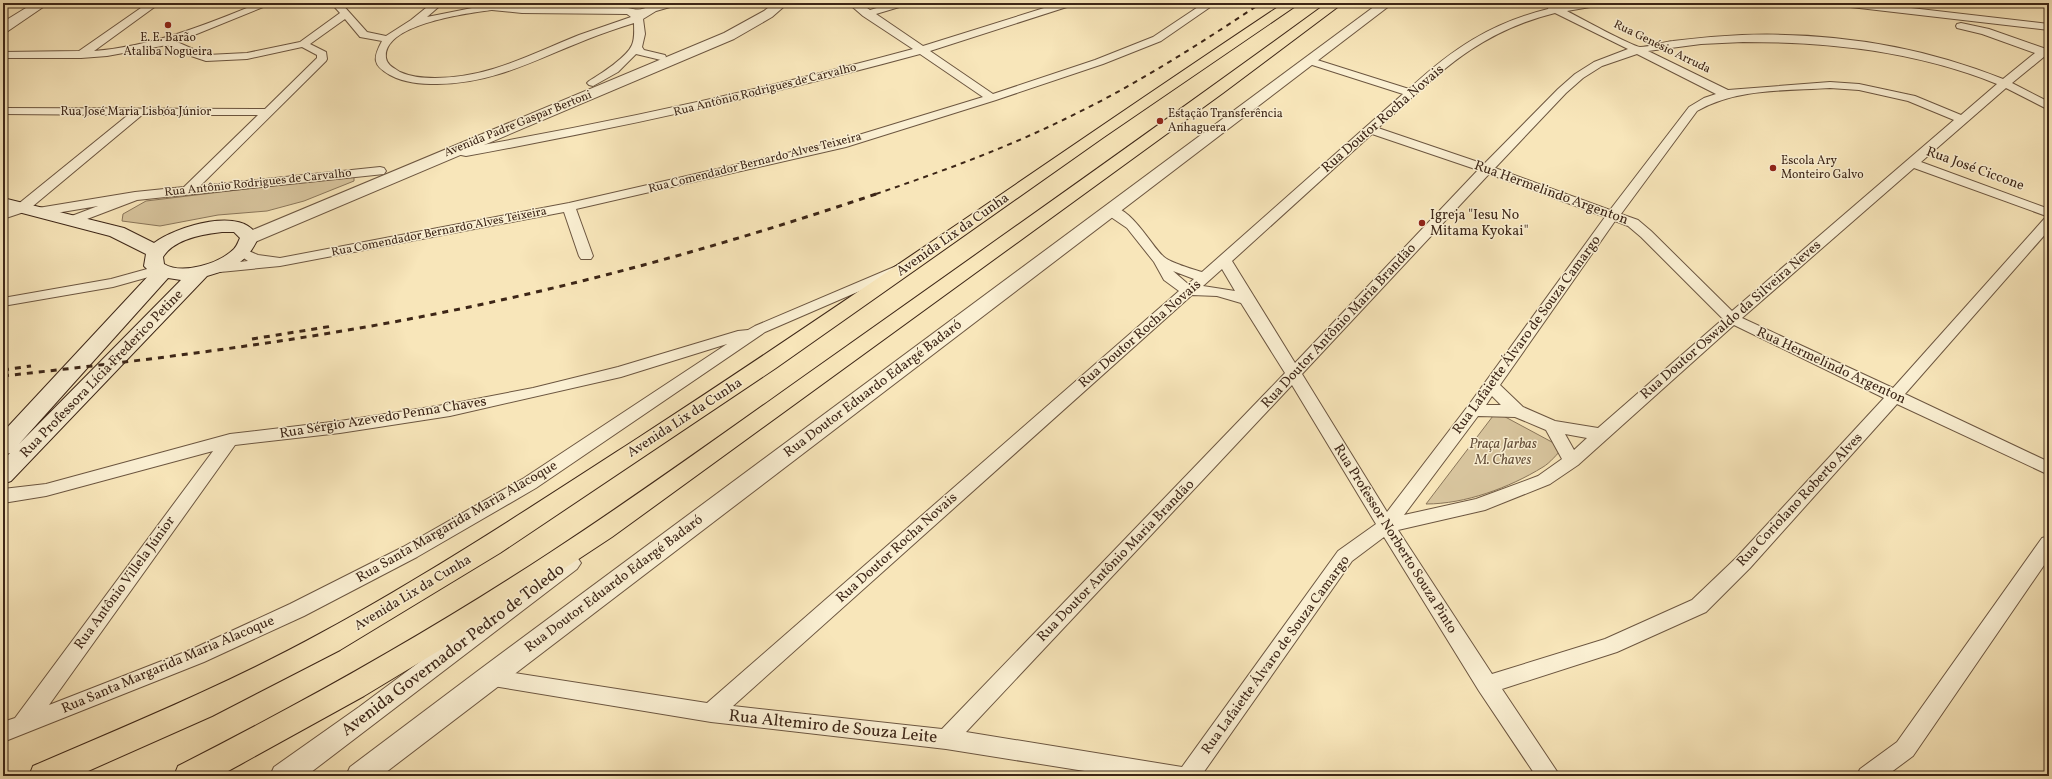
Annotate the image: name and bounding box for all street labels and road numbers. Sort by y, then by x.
street label: Rua Genésio Arruda [1611,17,1713,77]
street label: Rua Antônio Rodrigues de Carvalho [672,59,858,121]
street label: Rua Doutor Rocha Novais [1318,60,1448,178]
street label: Avenida Padre Gaspar Bertoni [442,87,595,161]
street label: Rua José Maria Lisbóa Júnior [61,104,211,120]
street label: Rua Comendador Bernardo Alves Teixeira [647,129,863,197]
street label: Rua José Ciccone [1923,142,2027,196]
street label: Rua Hermelindo Argenton [1471,156,1631,230]
street label: Rua Antônio Rodrigues de Carvalho [164,165,352,201]
street label: Avenida Lix da Cunha [893,189,1013,281]
street label: Rua Comendador Bernardo Alves Teixeira [330,203,548,261]
street label: Rua Lafaiette Álvaro de Souza Camargo [1448,232,1606,438]
street label: Rua Doutor Oswaldo da Silveira Neves [1636,236,1826,404]
street label: Rua Doutor Antônio Maria Brandão [1257,239,1421,413]
street label: Rua Doutor Rocha Novais [1075,275,1205,393]
street label: Rua Professora Lícia Frederico Petine [16,285,188,462]
street label: Rua Doutor Eduardo Edargé Badaró [780,316,966,462]
street label: Rua Hermelindo Argenton [1753,323,1909,409]
street label: Avenida Lix da Cunha [624,374,746,462]
street label: Rua Sérgio Azevedo Penna Chaves [278,392,488,444]
street label: Rua Coriolano Roberto Alves [1733,429,1867,571]
street label: Rua Professor Norberto Souza Pinto [1329,441,1461,637]
street label: Rua Santa Margarida Maria Alacoque [353,456,561,588]
street label: Rua Doutor Antônio Maria Brandão [1033,476,1199,646]
street label: Rua Doutor Rocha Novais [832,489,962,607]
street label: Rua Doutor Eduardo Edargé Badaró [521,511,707,657]
street label: Rua Antônio Villela Júnior [70,512,180,654]
street label: Avenida Lix da Cunha [351,550,475,636]
street label: Rua Lafaiette Álvaro de Souza Camargo [1197,552,1355,758]
street label: Avenida Governador Pedro de Toledo [337,558,569,742]
street label: Rua Santa Margarida Maria Alacoque [59,611,278,719]
street label: Rua Altemiro de Souza Leite [728,705,938,749]

